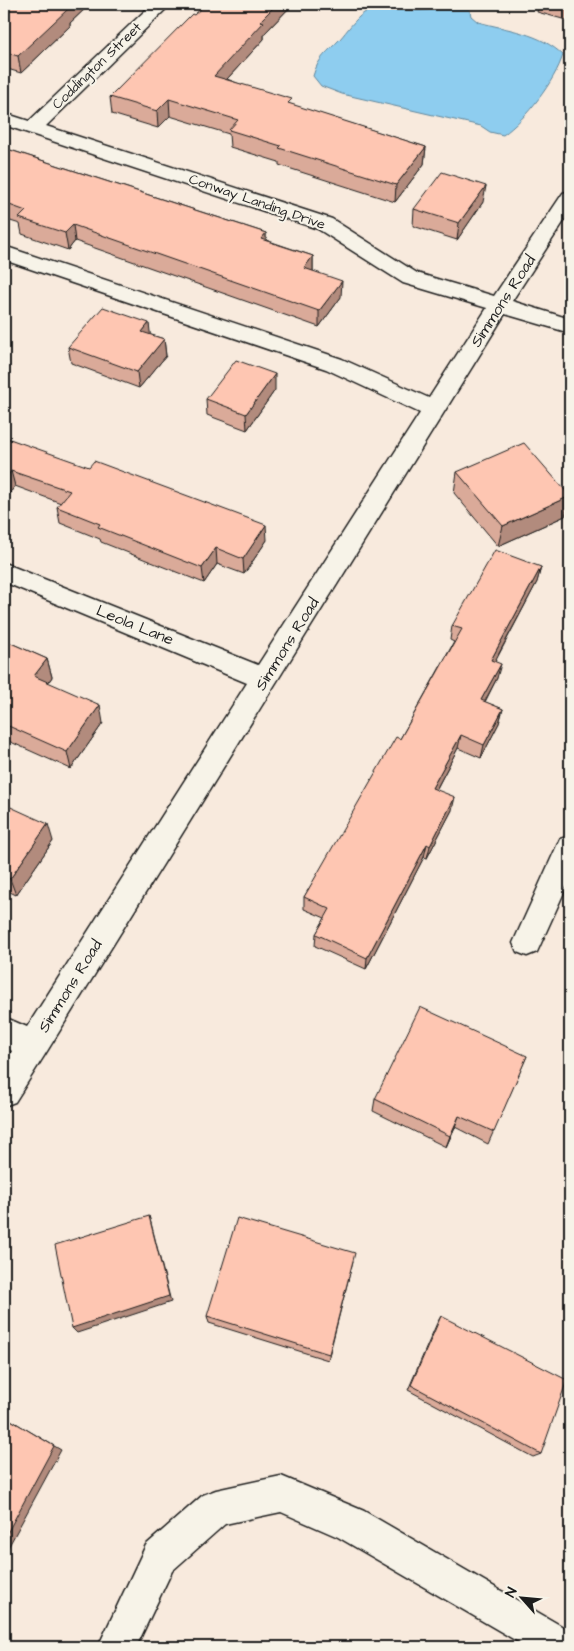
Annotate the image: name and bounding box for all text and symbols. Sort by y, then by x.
street label: Coddington Street [48,18,147,114]
street label: Conway Landing Drive [186,169,328,235]
street label: Simmons Road [465,251,541,351]
street label: Simmons Road [250,593,324,695]
street label: Leola Lane [93,600,177,651]
street label: Simmons Road [33,935,107,1037]
north arrow [496,1574,546,1624]
text: N [500,1584,522,1601]

